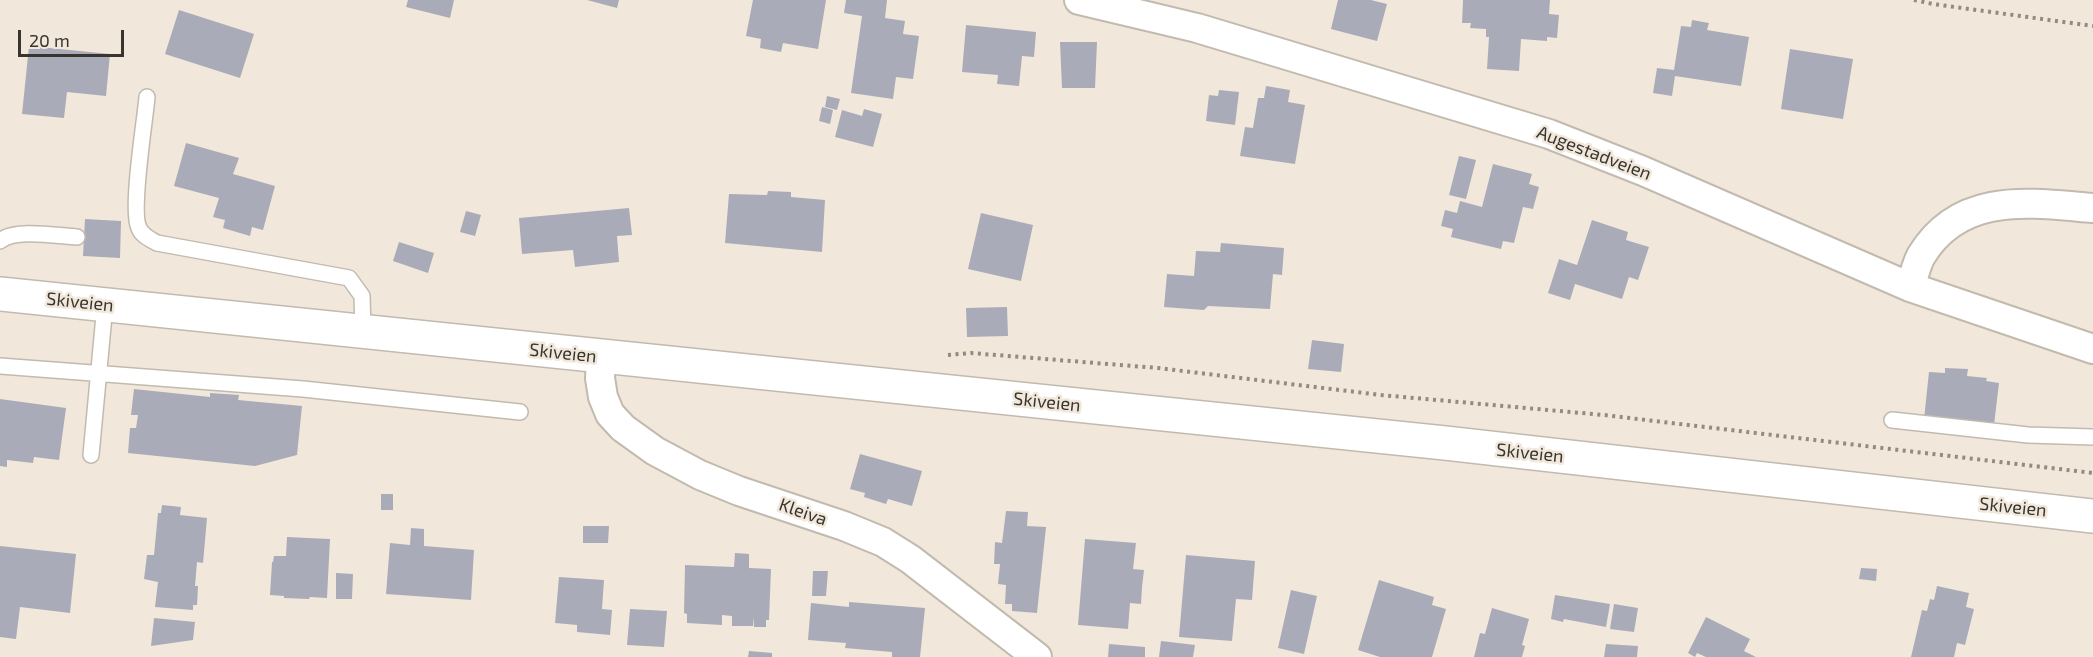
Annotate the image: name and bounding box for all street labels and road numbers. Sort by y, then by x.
street label: Augestadveien [1534,121,1654,185]
street label: Skiveien [45,288,115,316]
street label: Skiveien [528,339,598,367]
street label: Skiveien [1012,388,1082,416]
street label: Skiveien [1495,439,1565,467]
street label: Skiveien [1978,493,2048,521]
street label: Kleiva [776,494,830,530]

